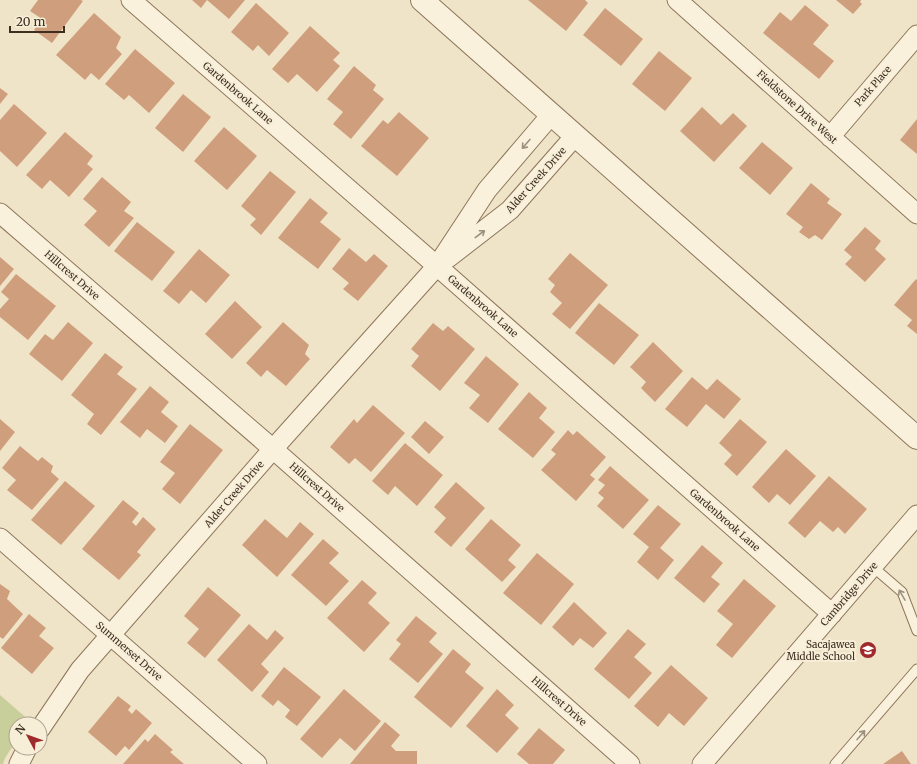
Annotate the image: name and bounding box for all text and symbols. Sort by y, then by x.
scale bar [10,8,64,34]
text: 20 m [16,14,45,29]
street label: Gardenbrook Lane [200,59,276,127]
street label: Park Place [852,63,894,109]
street label: Fieldstone Drive West [754,67,840,147]
one-way arrow [522,139,531,150]
street label: Alder Creek Drive [502,144,569,216]
one-way arrow [474,229,485,238]
street label: Hillcrest Drive [42,247,102,303]
street label: Gardenbrook Lane [445,272,521,340]
street label: Alder Creek Drive [201,458,267,531]
street label: Hillcrest Drive [287,459,347,515]
street label: Gardenbrook Lane [687,486,763,554]
street label: Cambridge Drive [818,559,880,629]
one-way arrow [897,589,905,601]
street label: Summerset Drive [93,619,165,683]
place label: Sacajawea Middle School [787,638,856,663]
school or university icon: Sacajawea Middle School [858,640,878,660]
street label: Hillcrest Drive [529,673,589,729]
north arrow [8,716,48,756]
text: N [12,721,29,737]
one-way arrow [856,730,865,740]

